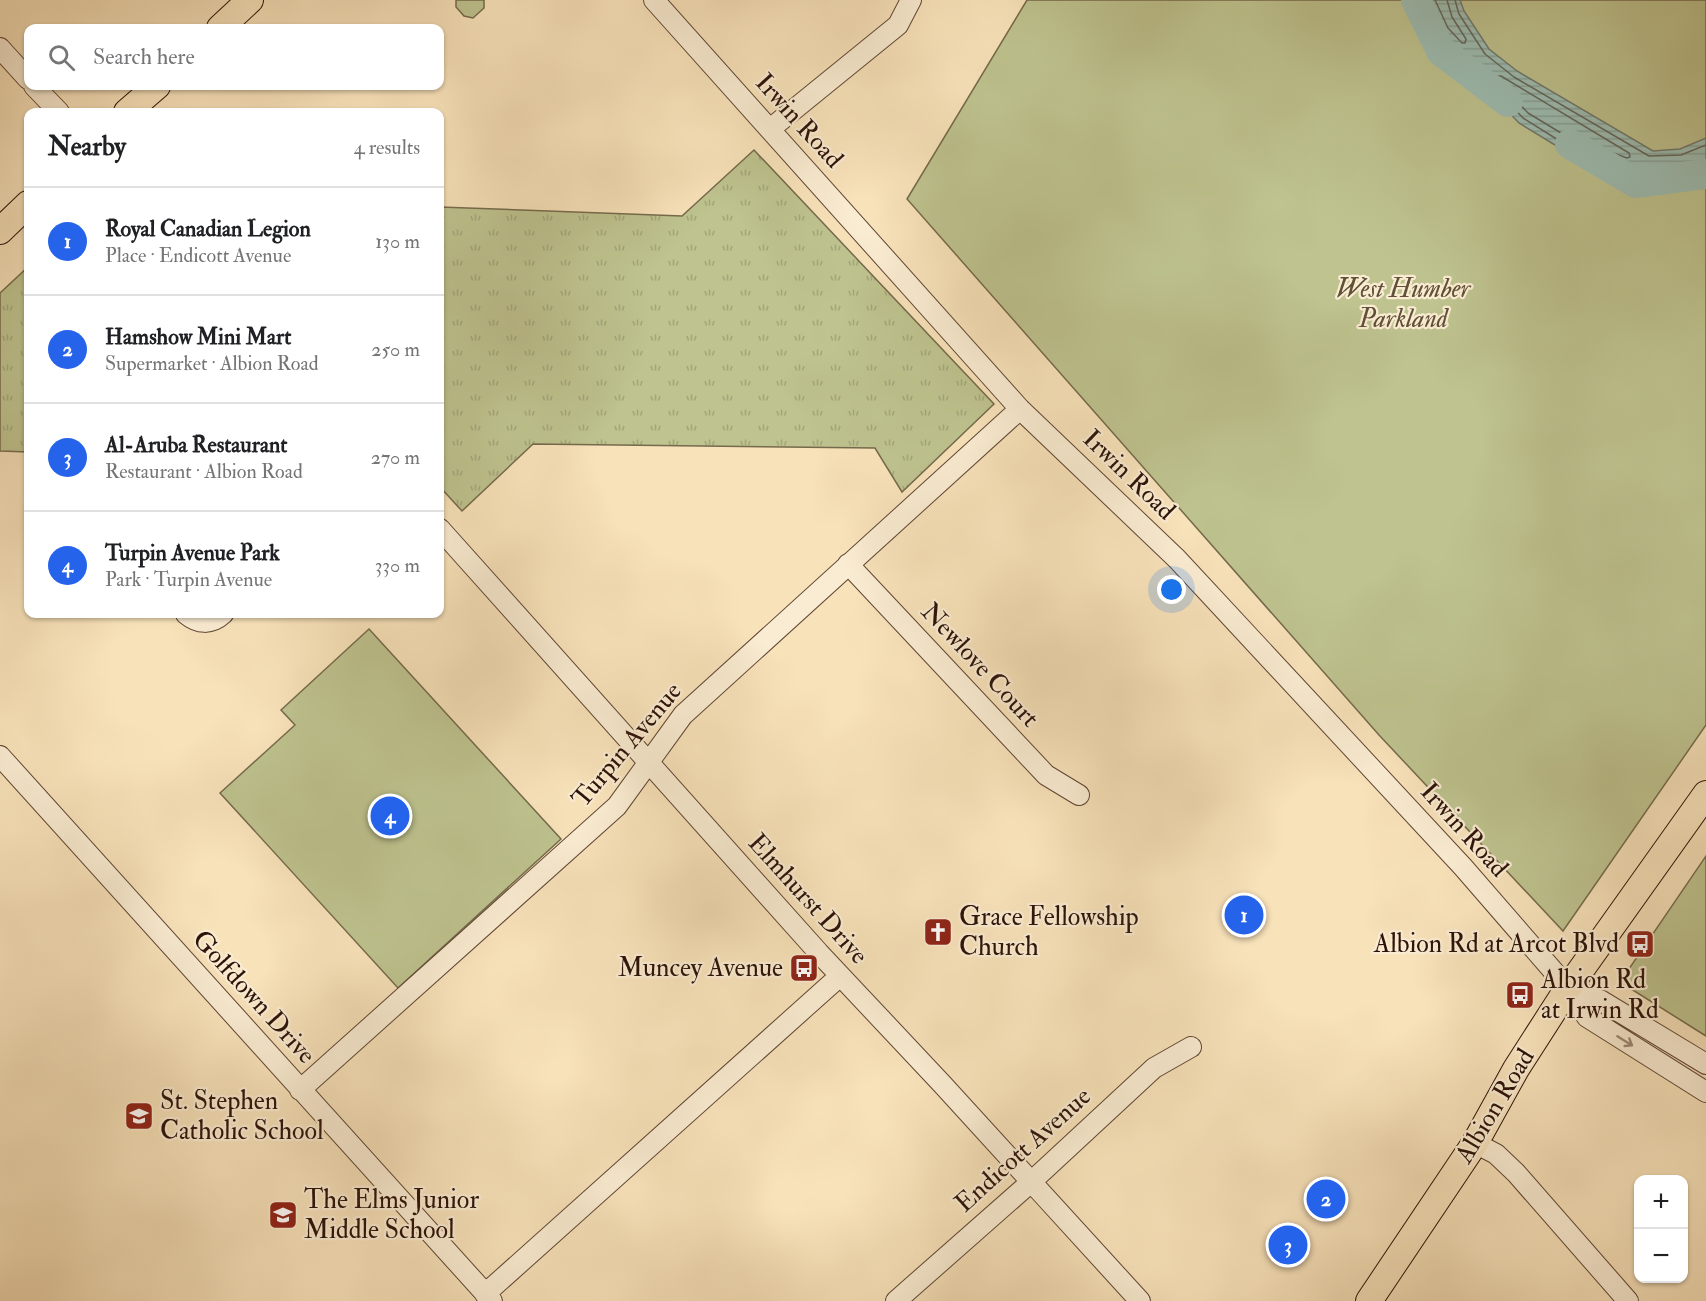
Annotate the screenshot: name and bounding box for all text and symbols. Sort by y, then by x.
search box [24,24,444,90]
icon: search [45,41,78,74]
text: Search here [93,43,195,71]
street label: Irwin Road [748,67,850,175]
text: Nearby [48,131,126,163]
text: 4 results [354,135,420,160]
text: Royal Canadian Legion [105,215,311,243]
text: 1 [64,229,71,254]
text: 130 m [375,229,420,254]
text: Place · Endicott Avenue [105,243,291,268]
park label: West Humber Parkland [1336,273,1471,335]
text: Hamshow Mini Mart [105,323,291,351]
text: 2 [62,337,73,362]
text: 250 m [371,337,420,362]
text: Supermarket · Albion Road [105,351,319,376]
street label: Irwin Road [1076,423,1182,527]
text: Al-Aruba Restaurant [105,431,287,459]
text: 3 [64,445,71,470]
text: 270 m [371,445,420,470]
text: Restaurant · Albion Road [105,459,303,484]
text: Turpin Avenue Park [105,539,280,567]
text: 4 [62,553,73,578]
text: 330 m [375,553,420,578]
text: Park · Turpin Avenue [105,567,272,592]
your location [1157,575,1186,604]
street label: Newlove Court [914,596,1046,734]
street label: Turpin Avenue [565,676,690,815]
street label: Irwin Road [1413,776,1515,884]
pin: 4 [370,794,410,838]
street label: Elmhurst Drive [741,827,875,971]
pin: 1 [1224,892,1264,938]
place label: Grace Fellowship Church [959,901,1139,963]
church icon: Grace Fellowship Church [922,916,954,948]
street label: Golfdown Drive [186,924,322,1070]
place label: Albion Rd at Arcot Blvd [1373,928,1619,960]
bus stop icon: Albion Rd at Arcot Blvd [1624,928,1656,960]
place label: Muncey Avenue [618,952,783,984]
bus stop icon: Muncey Avenue [788,952,820,984]
place label: Albion Rd at Irwin Rd [1540,964,1659,1026]
bus stop icon: Albion Rd at Irwin Rd [1504,979,1536,1011]
one-way arrow [1616,1036,1633,1048]
street label: Albion Road [1448,1043,1542,1170]
street label: Endicott Avenue [948,1080,1098,1219]
place label: St. Stephen Catholic School [160,1085,324,1147]
school or university icon: St. Stephen Catholic School [123,1100,155,1132]
map controls [1634,1175,1688,1283]
button: + [1634,1175,1688,1229]
pin: 2 [1306,1176,1346,1222]
place label: The Elms Junior Middle School [304,1184,479,1246]
school or university icon: The Elms Junior Middle School [267,1199,299,1231]
pin: 3 [1268,1222,1308,1268]
button: − [1634,1229,1688,1283]

